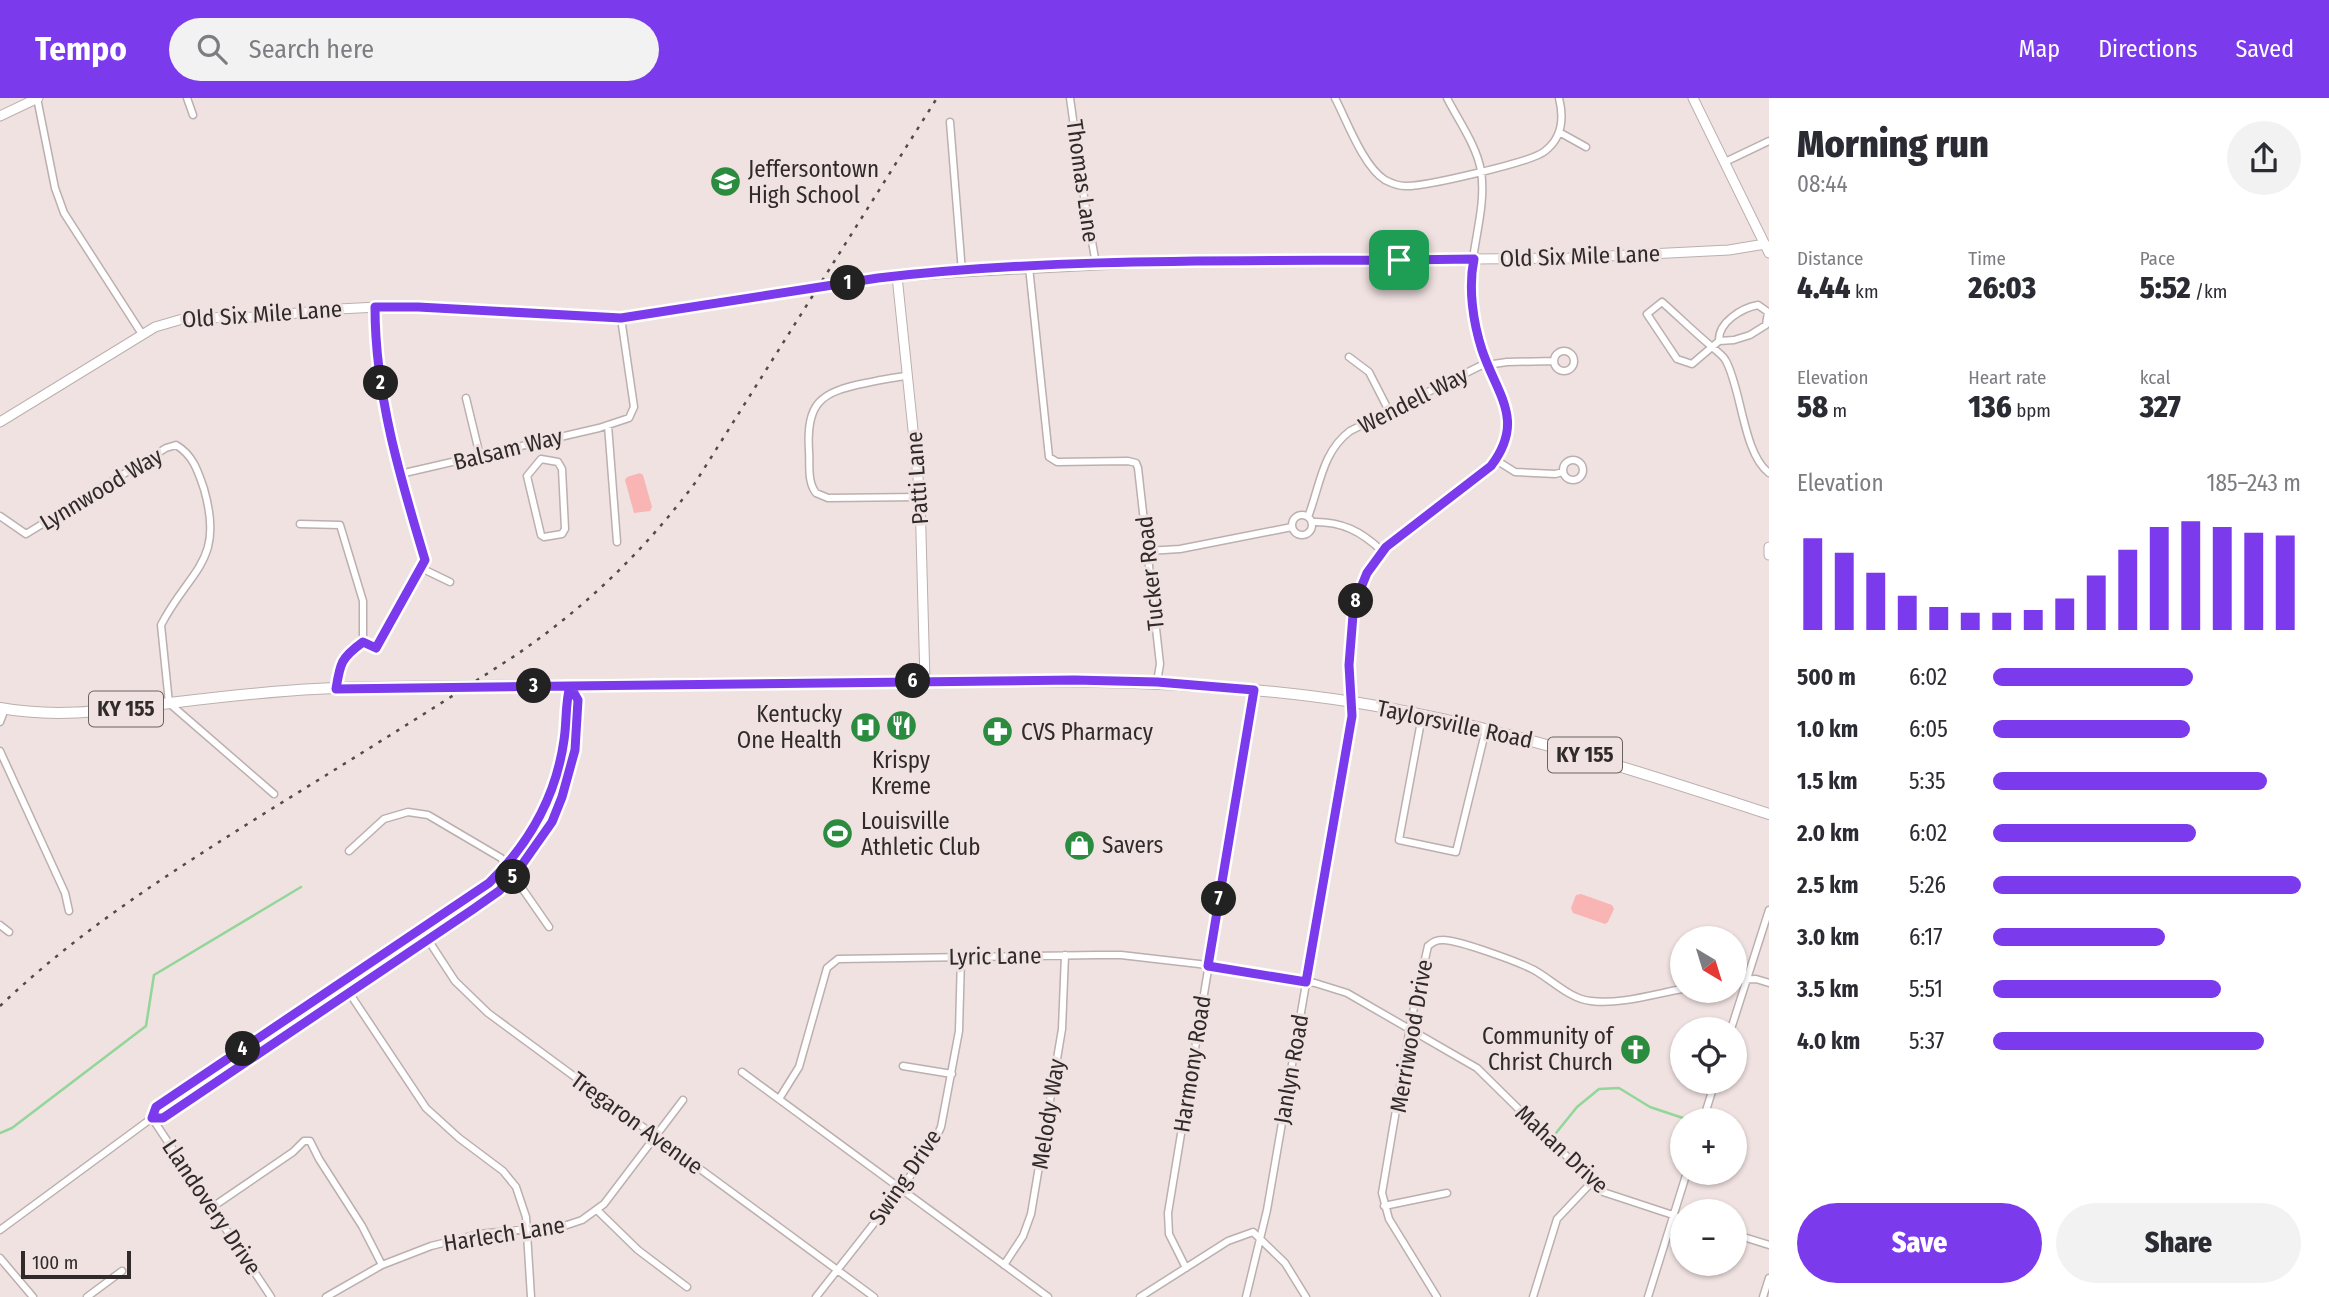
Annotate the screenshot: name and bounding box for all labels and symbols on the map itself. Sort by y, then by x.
street label: Thomas Lane [1061,118,1105,244]
place label: Jeffersontown High School [748,155,879,209]
school or university icon: Jeffersontown High School [708,165,742,199]
pin [1369,230,1429,290]
street label: Old Six Mile Lane [1499,239,1661,273]
pin: 1 [830,266,866,300]
street label: Old Six Mile Lane [181,294,343,334]
street label: Wendell Way [1353,360,1473,440]
pin: 2 [364,366,398,400]
street label: Balsam Way [451,422,566,476]
street label: Patti Lane [900,431,934,525]
street label: Lynnwood Way [35,441,168,537]
street label: Tucker Road [1130,515,1170,631]
pin: 8 [1338,584,1374,618]
pin: 6 [895,664,930,698]
pin: 3 [516,668,552,704]
road number: KY 155 [89,692,163,726]
street label: Taylorsville Road [1375,694,1535,754]
place label: Kentucky One Health [737,700,843,754]
restaurant icon: Krispy Kreme [884,709,918,743]
hospital icon: Kentucky One Health [848,710,882,744]
pharmacy icon: CVS Pharmacy [981,715,1015,749]
place label: CVS Pharmacy [1021,718,1154,746]
road number: KY 155 [1548,738,1622,772]
place label: Krispy Kreme [871,746,931,800]
place label: Louisville Athletic Club [861,807,980,861]
sports icon: Louisville Athletic Club [821,817,855,851]
shop icon: Savers [1062,828,1096,862]
place label: Savers [1102,831,1164,859]
pin: 5 [496,860,530,894]
pin: 7 [1202,882,1236,916]
north arrow [1670,926,1746,1003]
street label: Lyric Lane [948,941,1042,971]
street label: Merriwood Drive [1384,957,1438,1115]
street label: Harmony Road [1167,993,1217,1135]
street label: Janlyn Road [1268,1012,1314,1126]
place label: Community of Christ Church [1482,1022,1615,1076]
pin: 4 [226,1032,260,1066]
church icon: Community of Christ Church [1619,1032,1653,1066]
street label: Melody Way [1025,1056,1071,1171]
street label: Tregaron Avenue [565,1066,709,1180]
street label: Mahan Drive [1510,1099,1614,1199]
street label: Swing Drive [863,1124,947,1230]
street label: Llandovery Drive [156,1134,268,1280]
street label: Harlech Lane [441,1211,567,1257]
scale bar [21,1248,131,1280]

